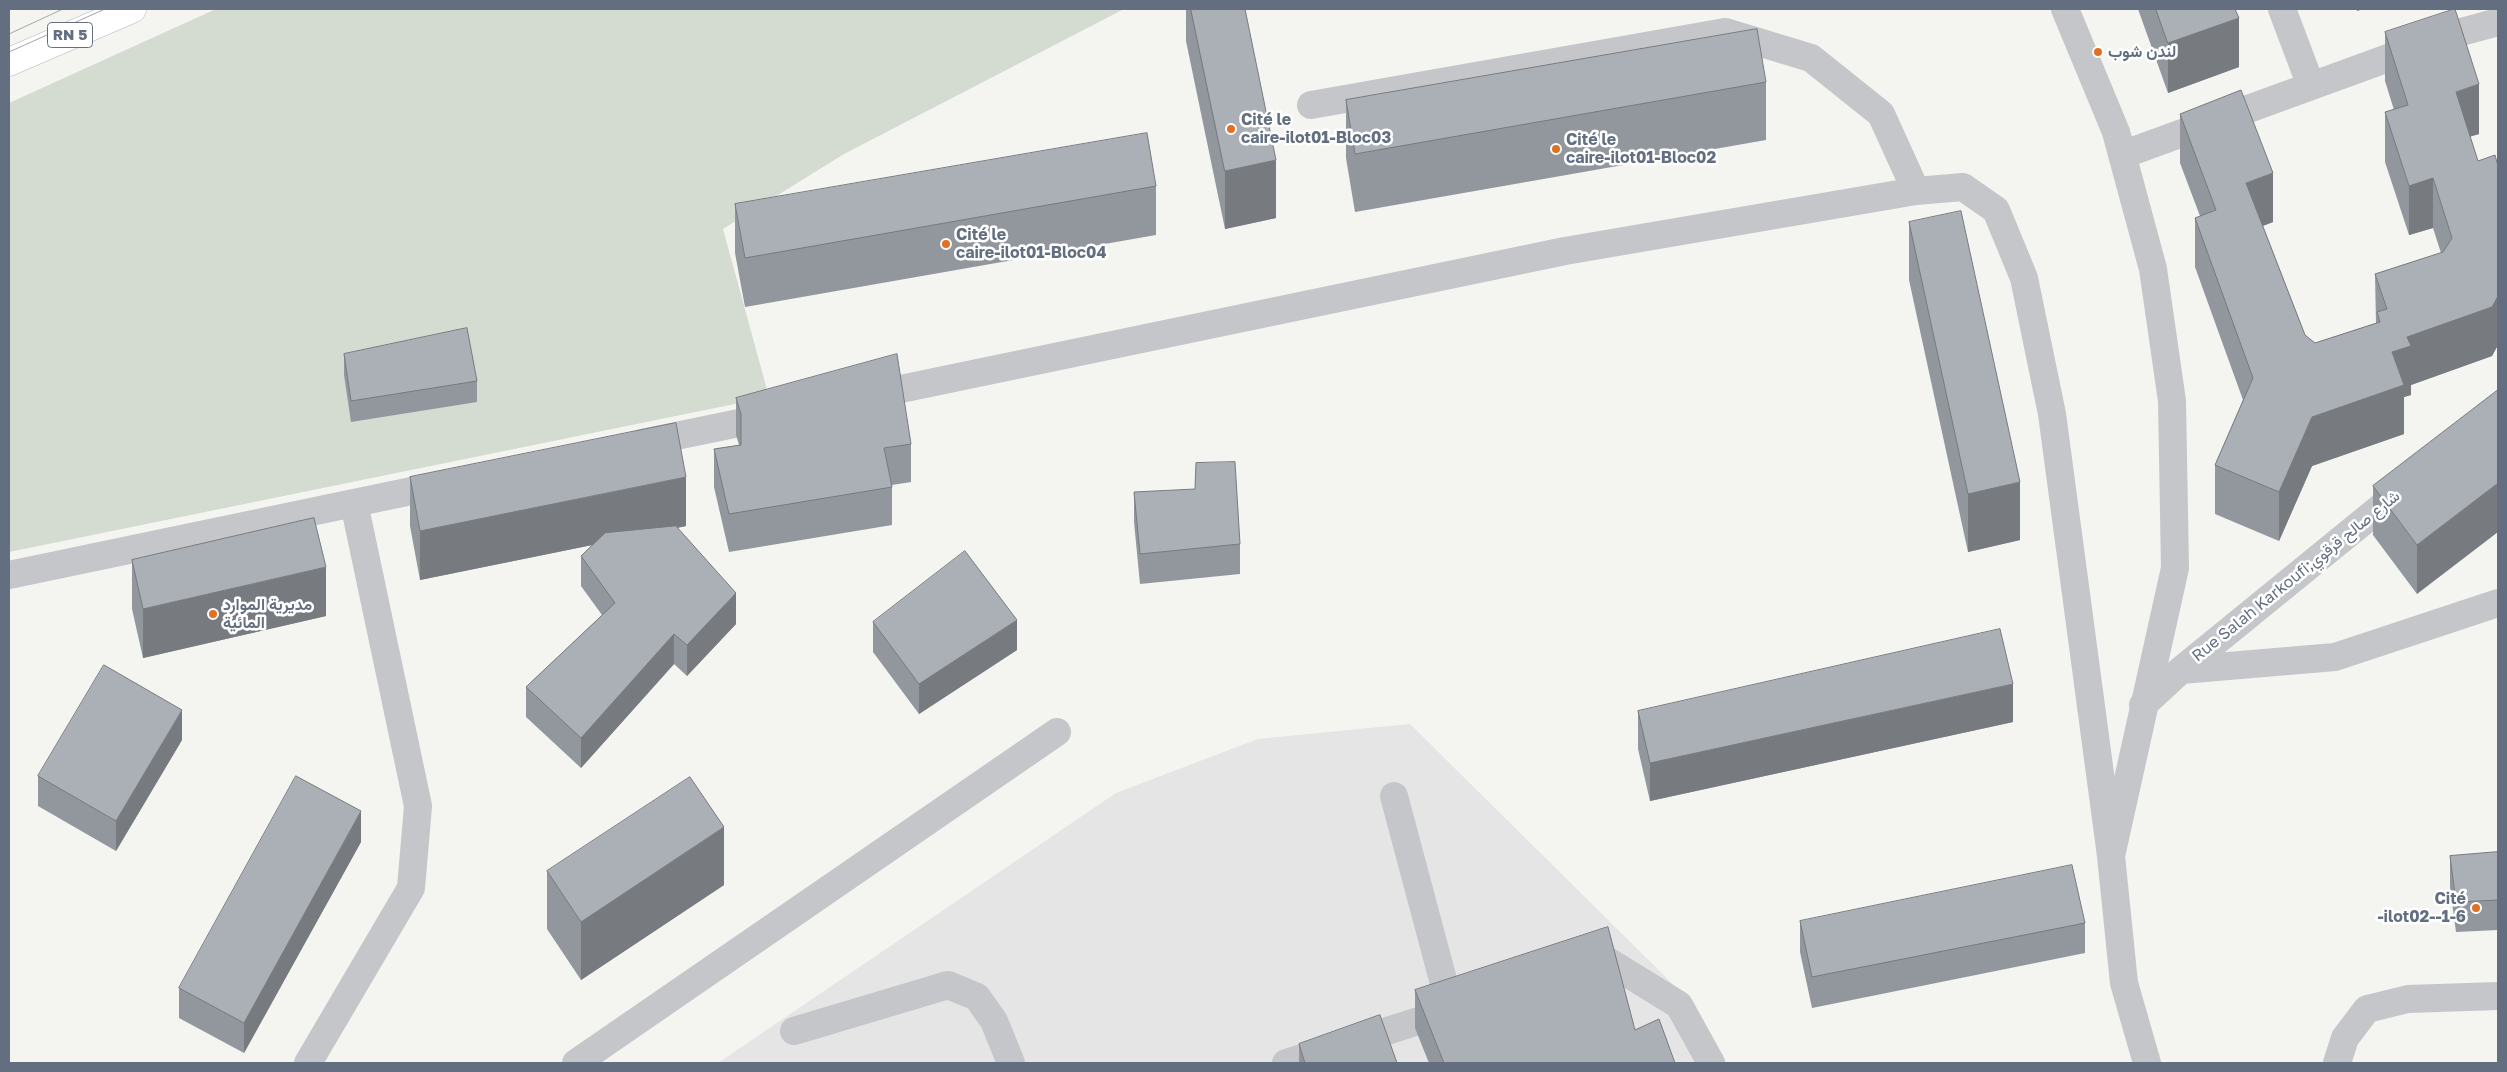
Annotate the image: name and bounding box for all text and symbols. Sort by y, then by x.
road number: RN 5 [48,22,92,48]
place label: لندن شوب [2108,42,2176,62]
marker: لندن شوب [2092,46,2104,58]
place label: Cité le caire-ilot01-Bloc03 [1241,110,1391,148]
marker: Cité le caire-ilot01-Bloc03 [1225,123,1237,135]
place label: Cité le caire-ilot01-Bloc02 [1566,130,1716,168]
marker: Cité le caire-ilot01-Bloc02 [1550,143,1562,155]
place label: Cité le caire-ilot01-Bloc04 [956,225,1106,263]
marker: Cité le caire-ilot01-Bloc04 [940,238,952,250]
street label: Rue Salah Karkoufi;شارع صالح قرقوي [2188,486,2404,666]
place label: مديرية الموارد المائية [223,595,312,633]
marker: مديرية الموارد المائية [207,608,219,620]
place label: Cité -ilot02--1-6 [2378,889,2466,927]
marker: Cité -ilot02--1-6 [2470,902,2482,914]

